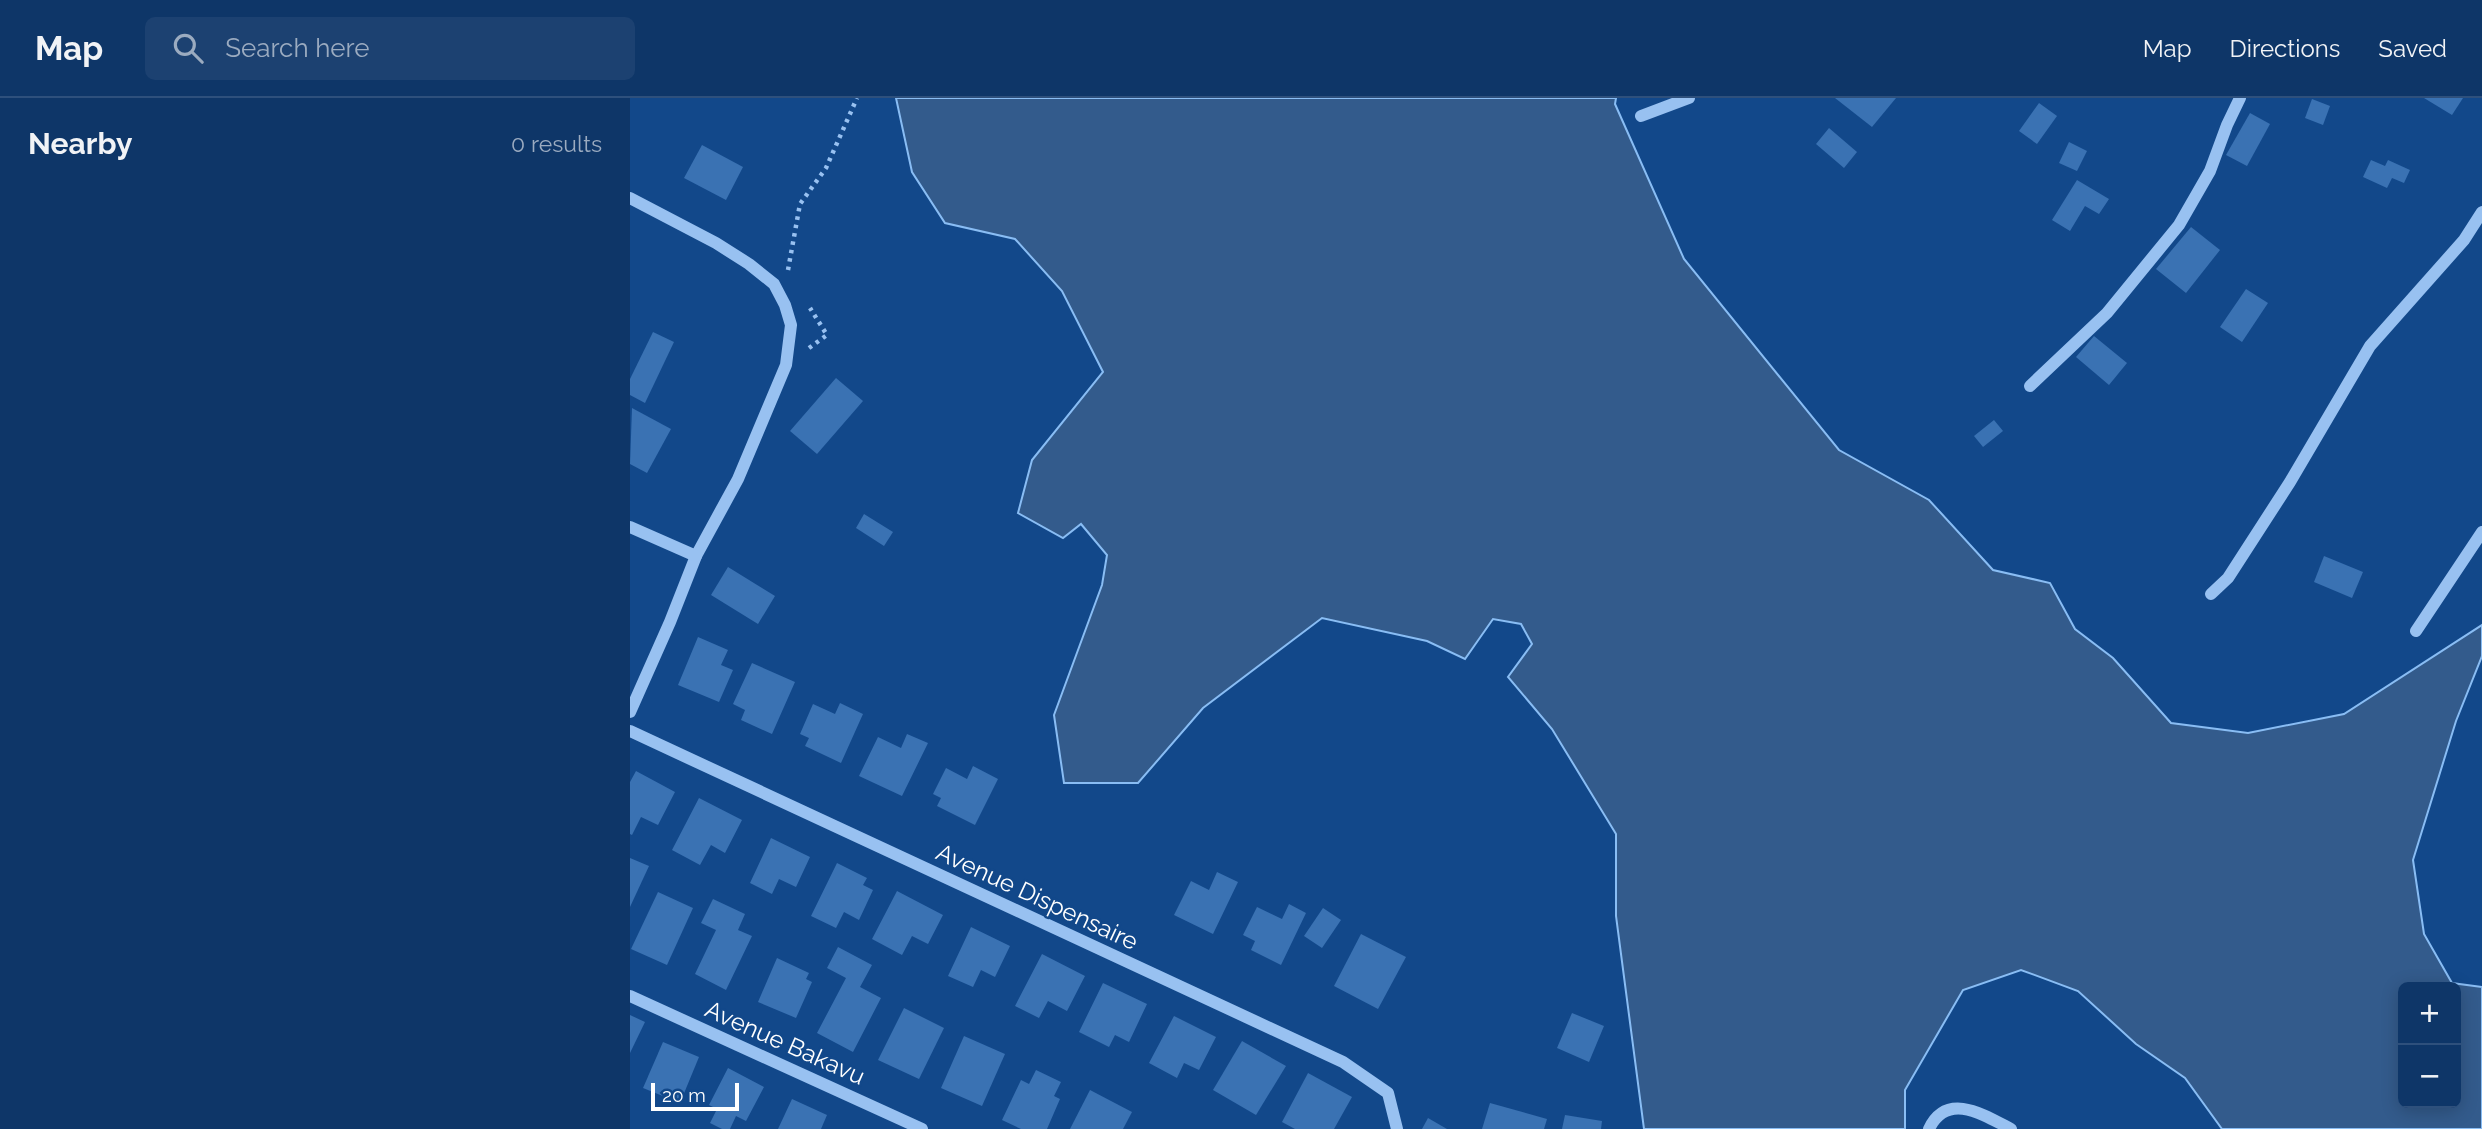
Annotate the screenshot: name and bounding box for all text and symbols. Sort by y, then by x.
search box [145,17,635,80]
text: Map [35,29,103,68]
icon: search [169,29,207,67]
text: Search here [225,33,370,63]
text: Map [2143,34,2192,63]
text: Directions [2230,34,2340,63]
text: Saved [2378,34,2447,63]
text: Nearby [28,126,132,161]
text: 0 results [511,130,602,157]
street label: Avenue Dispensaire [932,837,1143,956]
map controls [2398,982,2461,1108]
button: + [2398,982,2461,1045]
street label: Avenue Bakavu [701,994,870,1091]
button: − [2398,1045,2461,1108]
scale bar [651,1080,738,1112]
text: 20 m [662,1084,706,1106]

